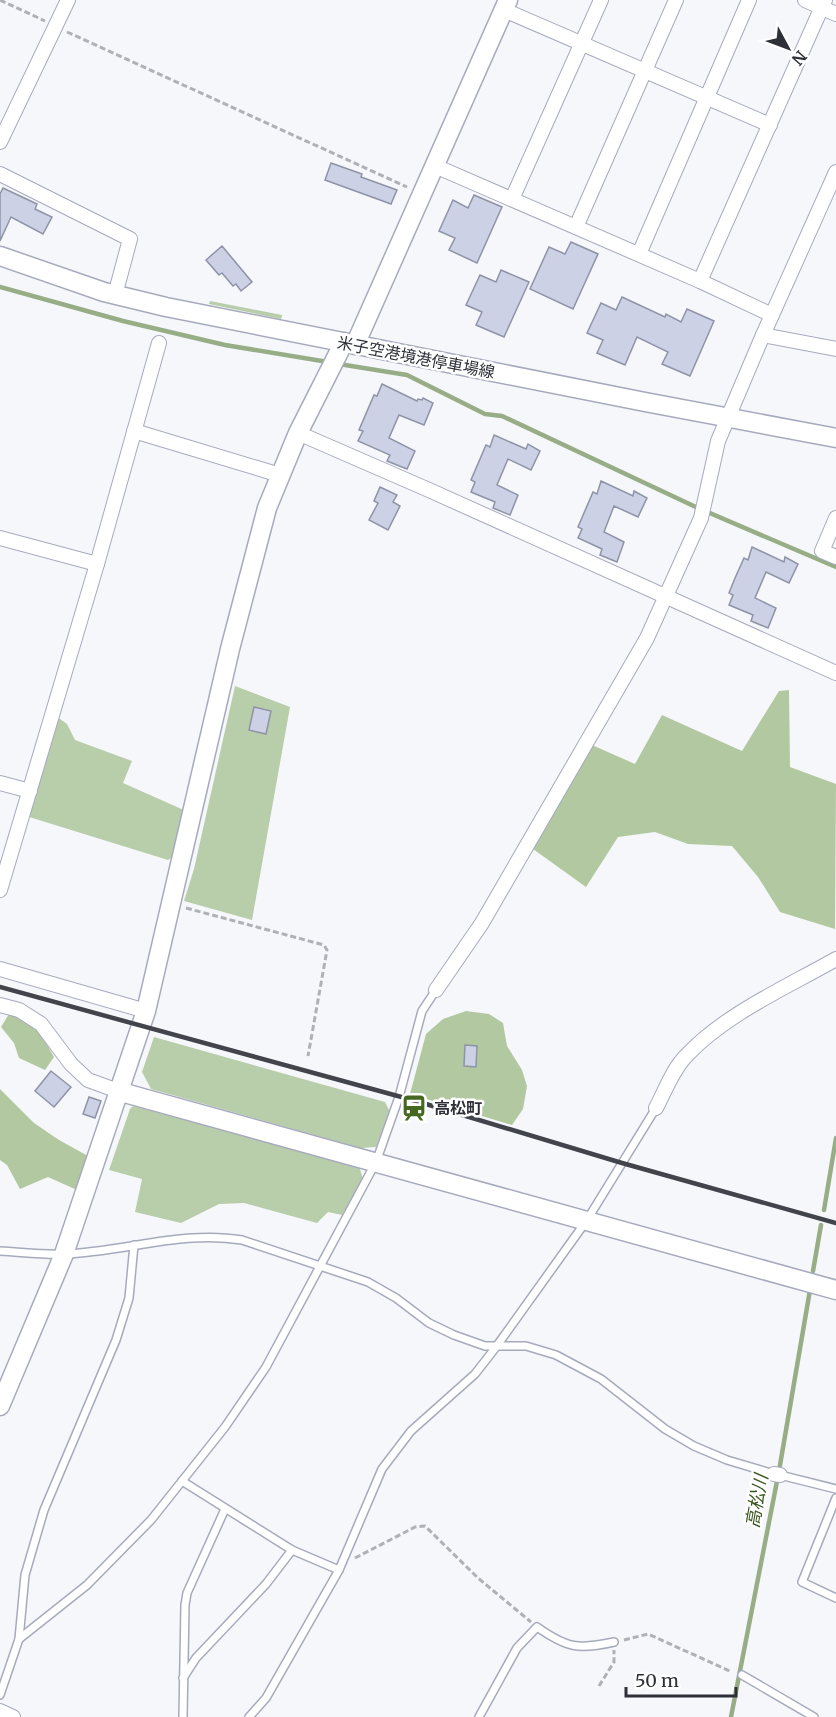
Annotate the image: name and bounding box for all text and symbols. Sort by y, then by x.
north arrow [758,18,818,78]
text: N [787,47,811,69]
street label: 米子空港境港停車場線 [336,332,496,382]
station icon: 高松町 [399,1093,429,1123]
place label: 高松町 [434,1098,482,1118]
water label: 高松川 [740,1470,773,1529]
scale bar [626,1660,736,1698]
text: 50 m [635,1669,679,1692]

